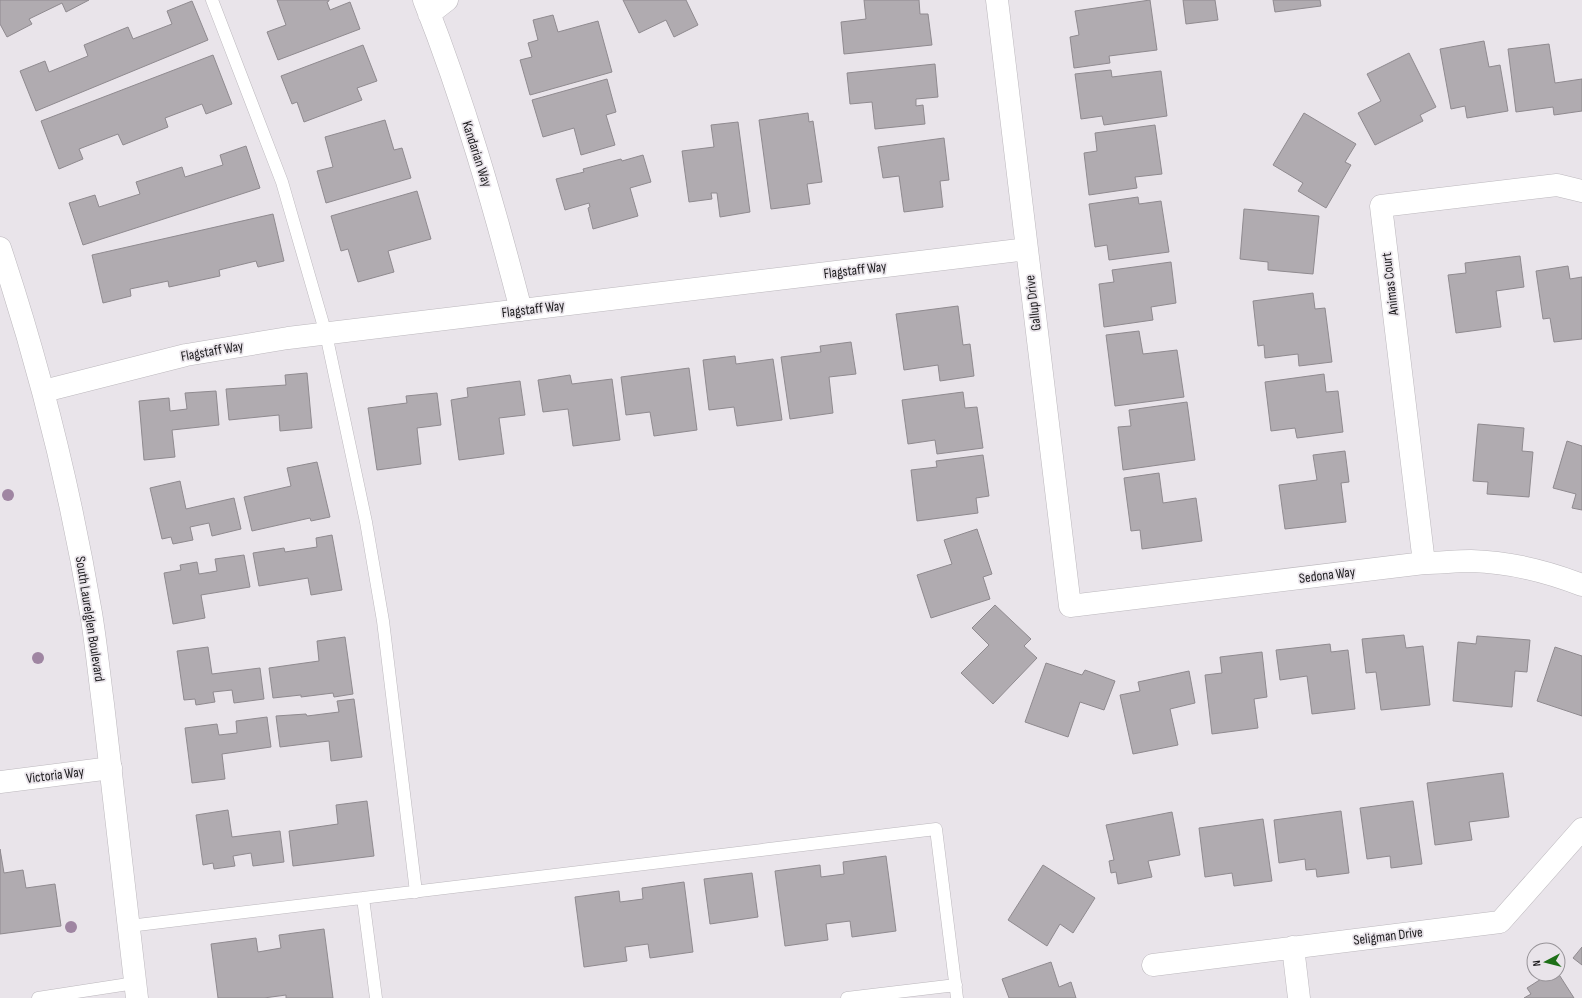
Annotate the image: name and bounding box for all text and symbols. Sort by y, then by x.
street label: Kandarian Way [458,119,496,190]
street label: Animas Court [1378,252,1402,317]
street label: Flagstaff Way [823,258,888,282]
street label: Gallup Drive [1021,274,1045,332]
street label: Flagstaff Way [501,297,566,321]
street label: Flagstaff Way [179,337,245,365]
street label: South Laurelglen Boulevard [72,555,108,683]
street label: Sedona Way [1298,563,1357,587]
street label: Victoria Way [25,763,85,787]
street label: Seligman Drive [1352,923,1424,949]
north arrow [1526,942,1566,982]
text: N [1530,959,1543,967]

